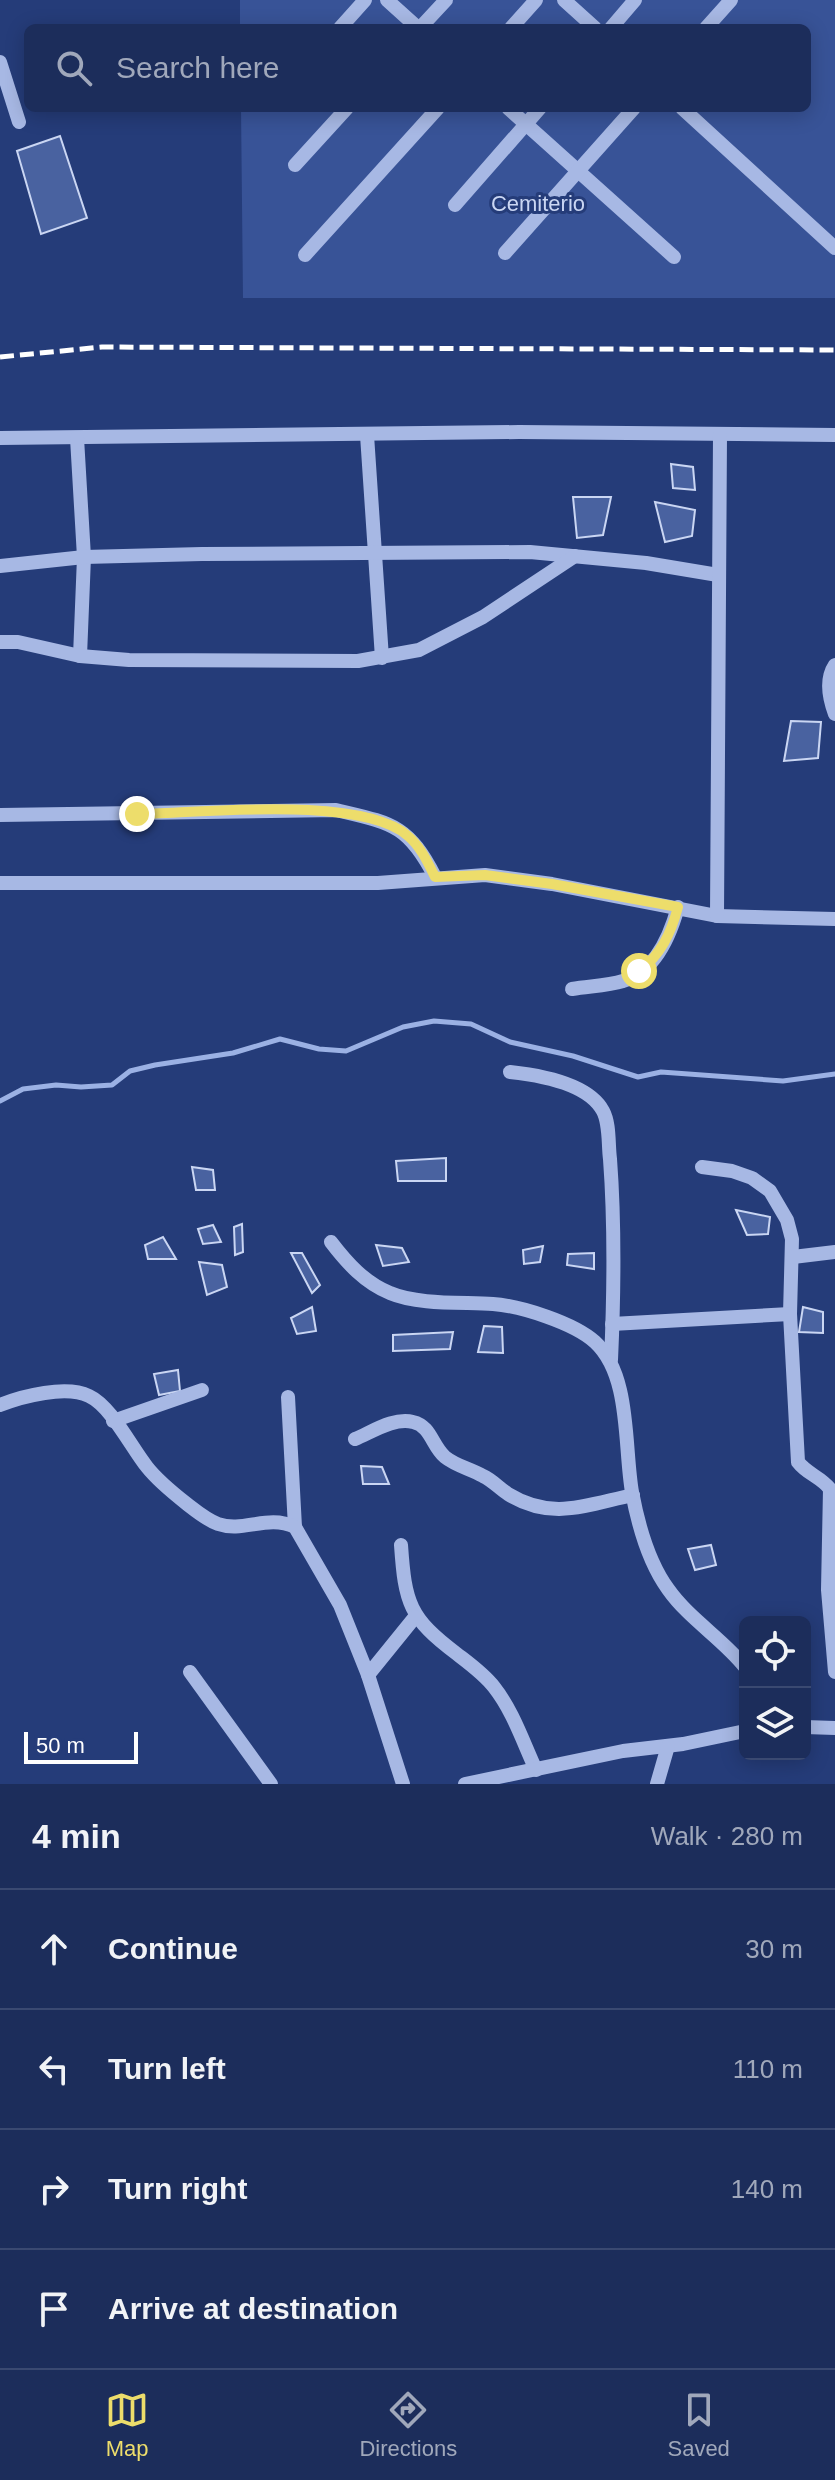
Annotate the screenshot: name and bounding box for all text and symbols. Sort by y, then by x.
search box [24,24,811,112]
icon: search [52,46,96,90]
text: Search here [116,51,279,84]
park label: Cemiterio [491,191,585,216]
route end [119,796,155,832]
route start [621,953,657,989]
map controls [739,1616,811,1760]
button: locate [739,1616,811,1688]
button: layers [739,1688,811,1760]
scale bar [24,1728,138,1764]
text: 50 m [36,1733,85,1758]
text: 4 min [32,1817,121,1855]
text: Walk · 280 m [651,1821,803,1851]
icon: ahead [32,1927,76,1971]
text: Continue [108,1932,238,1965]
text: 30 m [745,1934,803,1964]
icon: left [32,2047,76,2091]
text: Turn left [108,2052,226,2085]
text: 110 m [733,2054,803,2084]
icon: right [32,2167,76,2211]
text: Turn right [108,2172,247,2205]
text: 140 m [731,2174,803,2204]
icon: arrive [32,2287,76,2331]
text: Arrive at destination [108,2292,398,2325]
tab: Map [105,2388,149,2462]
tab: Directions [359,2388,457,2462]
tab: Saved [667,2388,730,2462]

